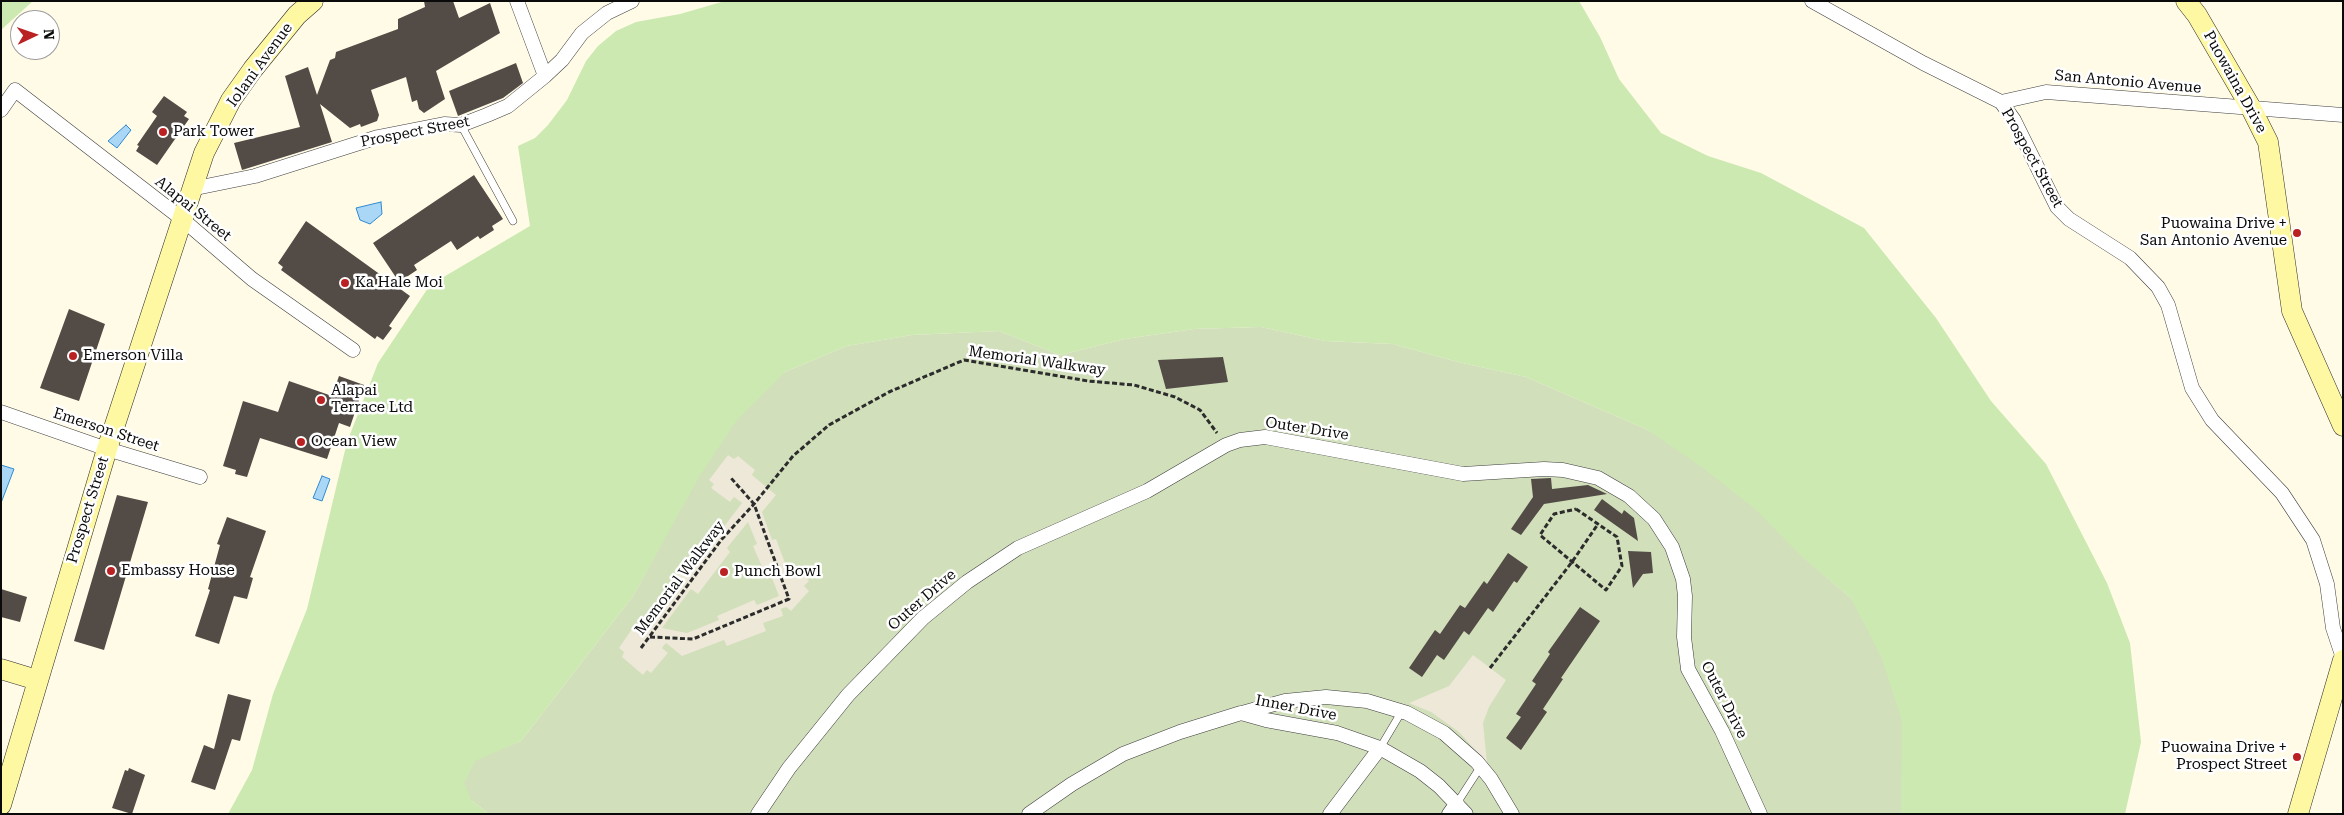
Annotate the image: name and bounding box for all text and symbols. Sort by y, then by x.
north arrow [10,10,60,60]
street label: Iolani Avenue [223,19,297,111]
text: N [41,28,57,40]
street label: Puowaina Drive [2200,28,2270,136]
street label: San Antonio Avenue [2054,67,2202,97]
street label: Prospect Street [1997,105,2067,211]
street label: Prospect Street [359,113,471,151]
place label: Park Tower [173,123,254,141]
marker: Park Tower [157,126,169,138]
street label: Alapai Street [151,173,235,245]
place label: Puowaina Drive + San Antonio Avenue [2140,215,2287,250]
marker: Puowaina Drive + San Antonio Avenue [2291,227,2303,239]
place label: Ka Hale Moi [355,274,443,292]
marker: Ka Hale Moi [339,277,351,289]
street label: Memorial Walkway [967,342,1107,380]
place label: Emerson Villa [83,347,183,365]
marker: Emerson Villa [67,350,79,362]
place label: Alapai Terrace Ltd [331,382,413,417]
marker: Alapai Terrace Ltd [315,394,327,406]
street label: Emerson Street [51,404,161,456]
street label: Outer Drive [1264,414,1350,444]
place label: Ocean View [311,433,397,451]
marker: Ocean View [295,436,307,448]
street label: Prospect Street [63,454,113,566]
street label: Memorial Walkway [631,517,729,639]
place label: Embassy House [121,562,235,580]
place label: Punch Bowl [734,563,821,581]
marker: Embassy House [105,565,117,577]
marker: Punch Bowl [718,566,730,578]
street label: Outer Drive [884,566,960,634]
street label: Outer Drive [1697,658,1751,742]
street label: Inner Drive [1254,691,1338,725]
place label: Puowaina Drive + Prospect Street [2161,739,2287,774]
marker: Puowaina Drive + Prospect Street [2291,751,2303,763]

